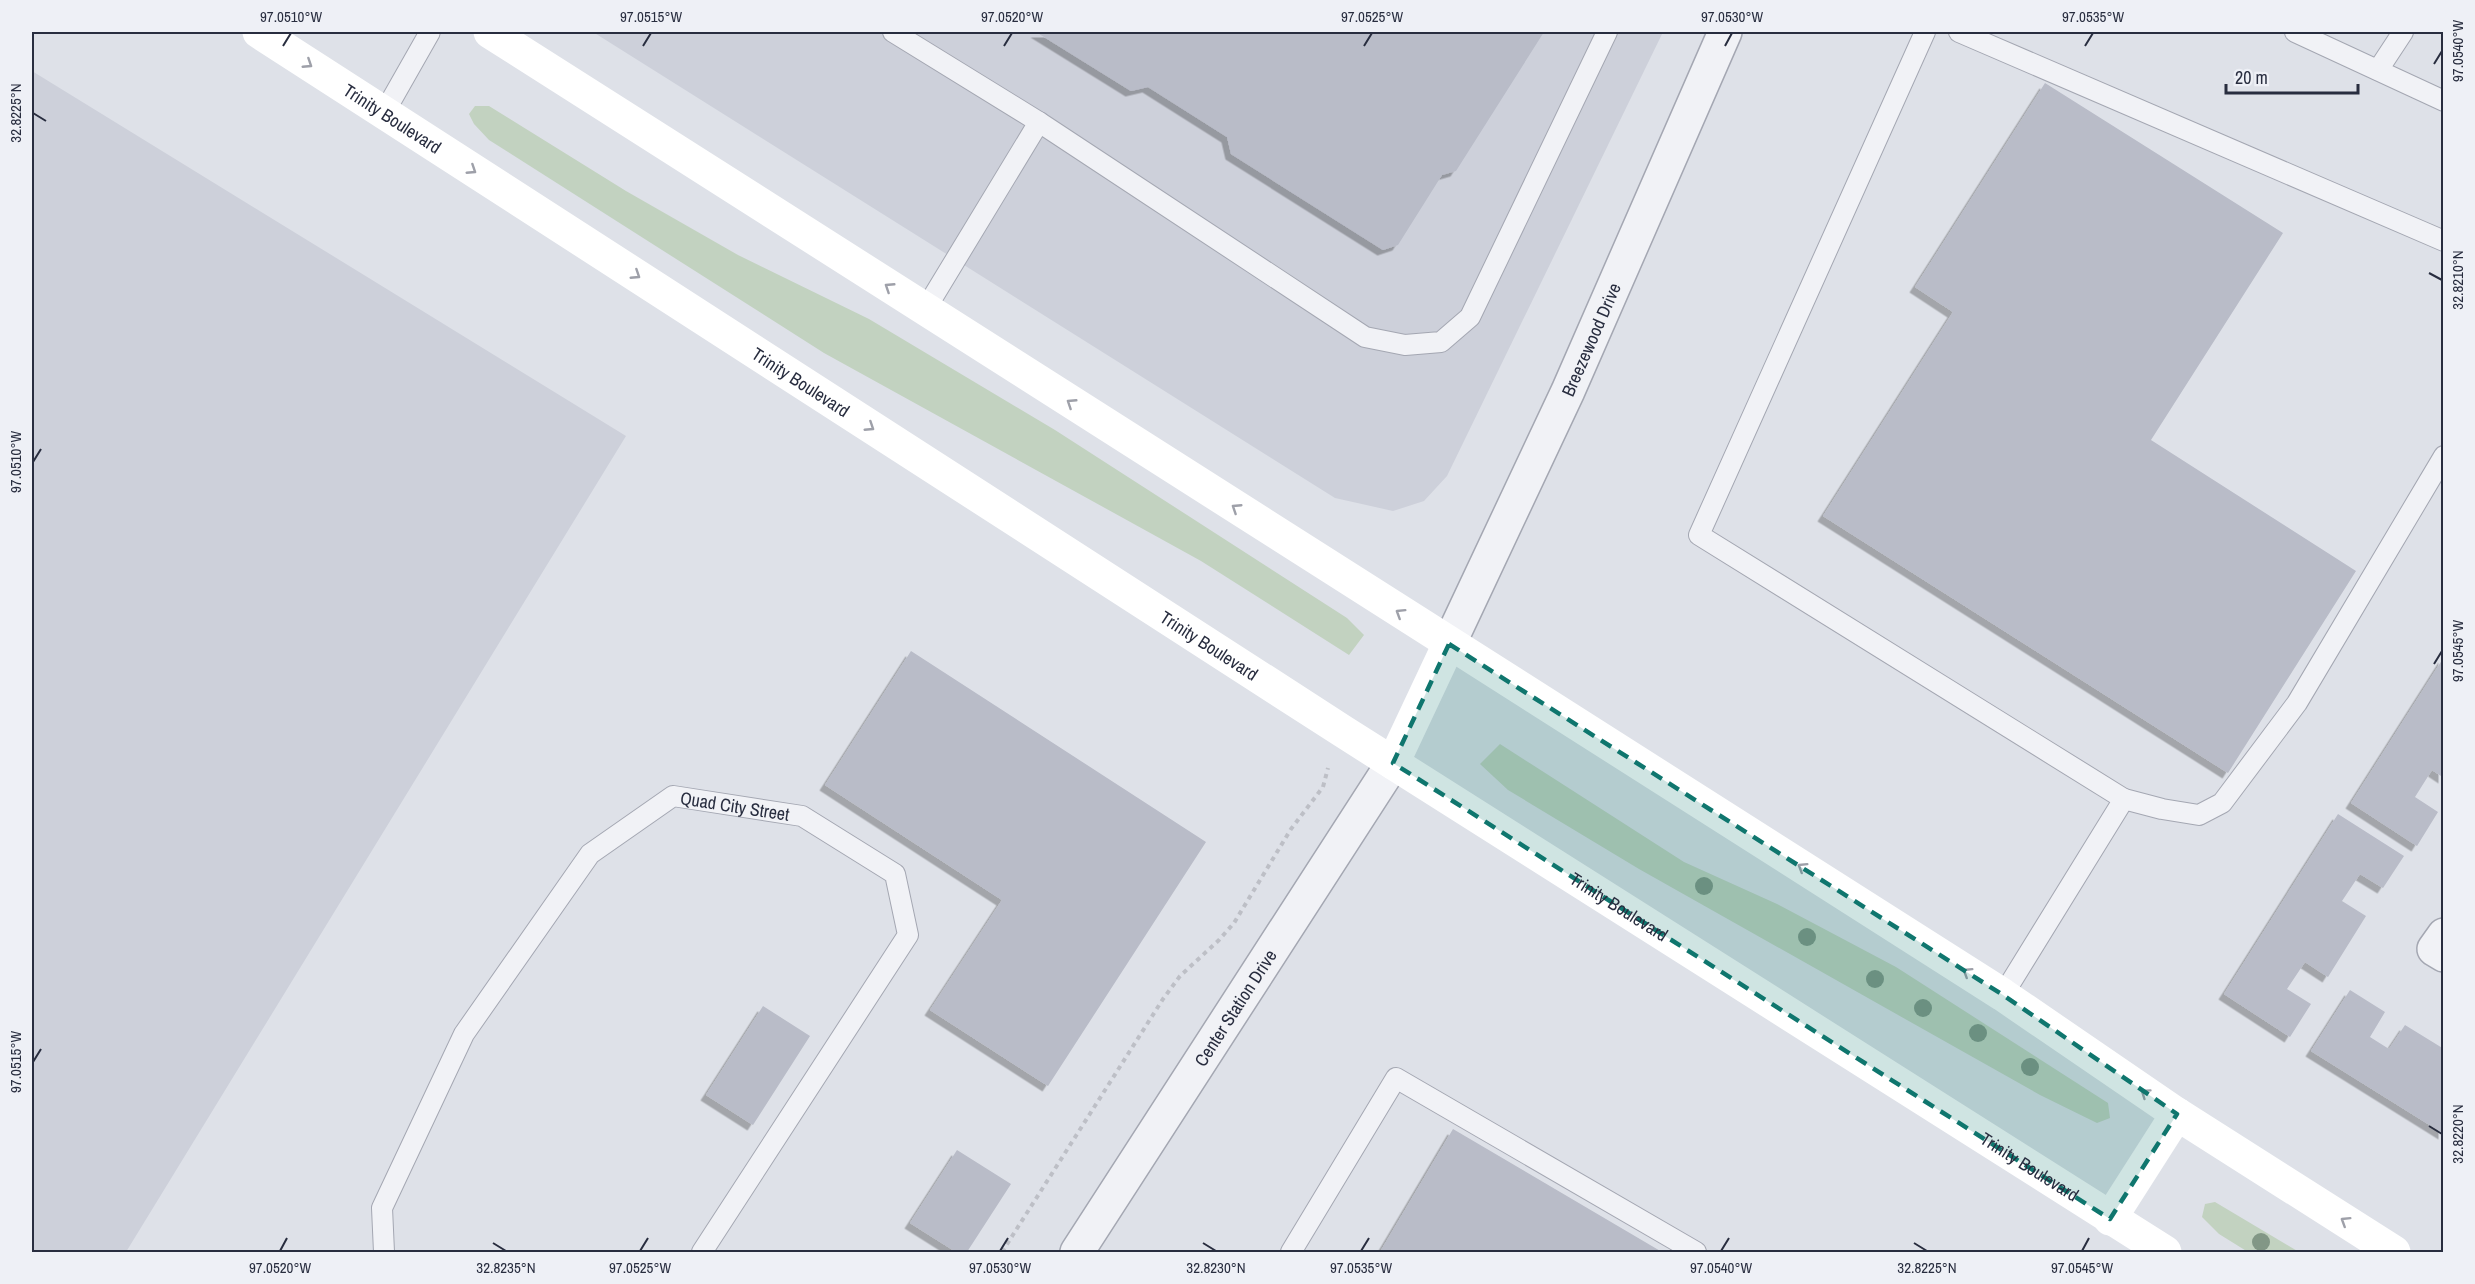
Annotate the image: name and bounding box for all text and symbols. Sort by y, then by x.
text: 97.0510°W [260,6,322,27]
text: 97.0515°W [620,6,682,27]
text: 97.0520°W [981,6,1043,27]
text: 97.0525°W [1341,6,1403,27]
text: 97.0530°W [1701,6,1763,27]
text: 97.0535°W [2062,6,2124,27]
text: 97.0540°W [2447,20,2468,82]
one-way arrow [302,56,312,68]
scale bar [2226,57,2358,95]
text: 20 m [2235,65,2268,90]
street label: Trinity Boulevard [339,77,446,159]
text: 32.8225°N [5,83,26,143]
one-way arrow [465,163,476,174]
text: 32.8210°N [2447,250,2468,310]
one-way arrow [630,268,640,280]
street label: Breezewood Drive [1555,279,1626,400]
one-way arrow [885,282,895,294]
street label: Trinity Boulevard [747,341,855,423]
one-way arrow [1067,399,1078,410]
one-way arrow [864,419,874,431]
text: 97.0510°W [5,431,26,493]
one-way arrow [1231,504,1242,515]
street label: Trinity Boulevard [1156,604,1263,686]
one-way arrow [1396,608,1406,620]
text: 97.0545°W [2447,620,2468,682]
street label: Quad City Street [679,785,791,826]
one-way arrow [1798,863,1808,875]
street label: Trinity Boulevard [1565,866,1673,947]
street label: Center Station Drive [1188,944,1282,1071]
one-way arrow [1962,968,1973,979]
text: 97.0515°W [5,1031,26,1093]
one-way arrow [2141,1089,2152,1100]
text: 32.8220°N [2447,1104,2468,1164]
street label: Trinity Boulevard [1976,1126,2084,1207]
one-way arrow [2340,1217,2351,1228]
text: 97.0520°W [249,1257,311,1278]
text: 32.8235°N [476,1257,536,1278]
text: 97.0525°W [609,1257,671,1278]
text: 97.0530°W [969,1257,1031,1278]
text: 32.8230°N [1186,1257,1246,1278]
text: 97.0535°W [1330,1257,1392,1278]
text: 97.0540°W [1690,1257,1752,1278]
text: 32.8225°N [1897,1257,1957,1278]
text: 97.0545°W [2051,1257,2113,1278]

